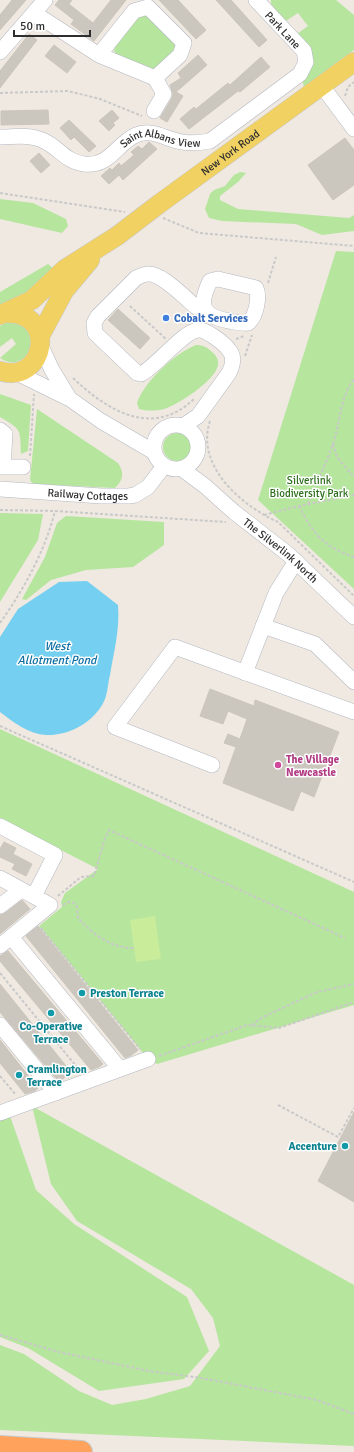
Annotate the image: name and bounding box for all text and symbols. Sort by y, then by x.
street label: Park Lane [262,9,303,52]
scale bar [14,12,90,38]
text: 50 m [20,19,45,34]
street label: Saint Albans View [117,127,201,151]
street label: New York Road [199,127,262,178]
place label: Cobalt Services [174,312,248,325]
marker: Cobalt Services [161,313,171,323]
park label: Silverlink Biodiversity Park [270,474,349,500]
street label: Railway Cottages [47,486,128,503]
street label: The Silverlink North [240,516,320,586]
water label: West Allotment Pond [18,639,98,668]
place label: The Village Newcastle [286,753,340,779]
marker: The Village Newcastle [273,760,283,770]
place label: Preston Terrace [90,987,165,1000]
marker: Preston Terrace [77,988,87,998]
marker: Co-Operative Terrace [46,1008,56,1018]
place label: Co-Operative Terrace [19,1020,83,1046]
place label: Cramlington Terrace [27,1063,87,1089]
marker: Cramlington Terrace [14,1070,24,1080]
place label: Accenture [289,1140,338,1153]
marker: Accenture [340,1141,350,1151]

